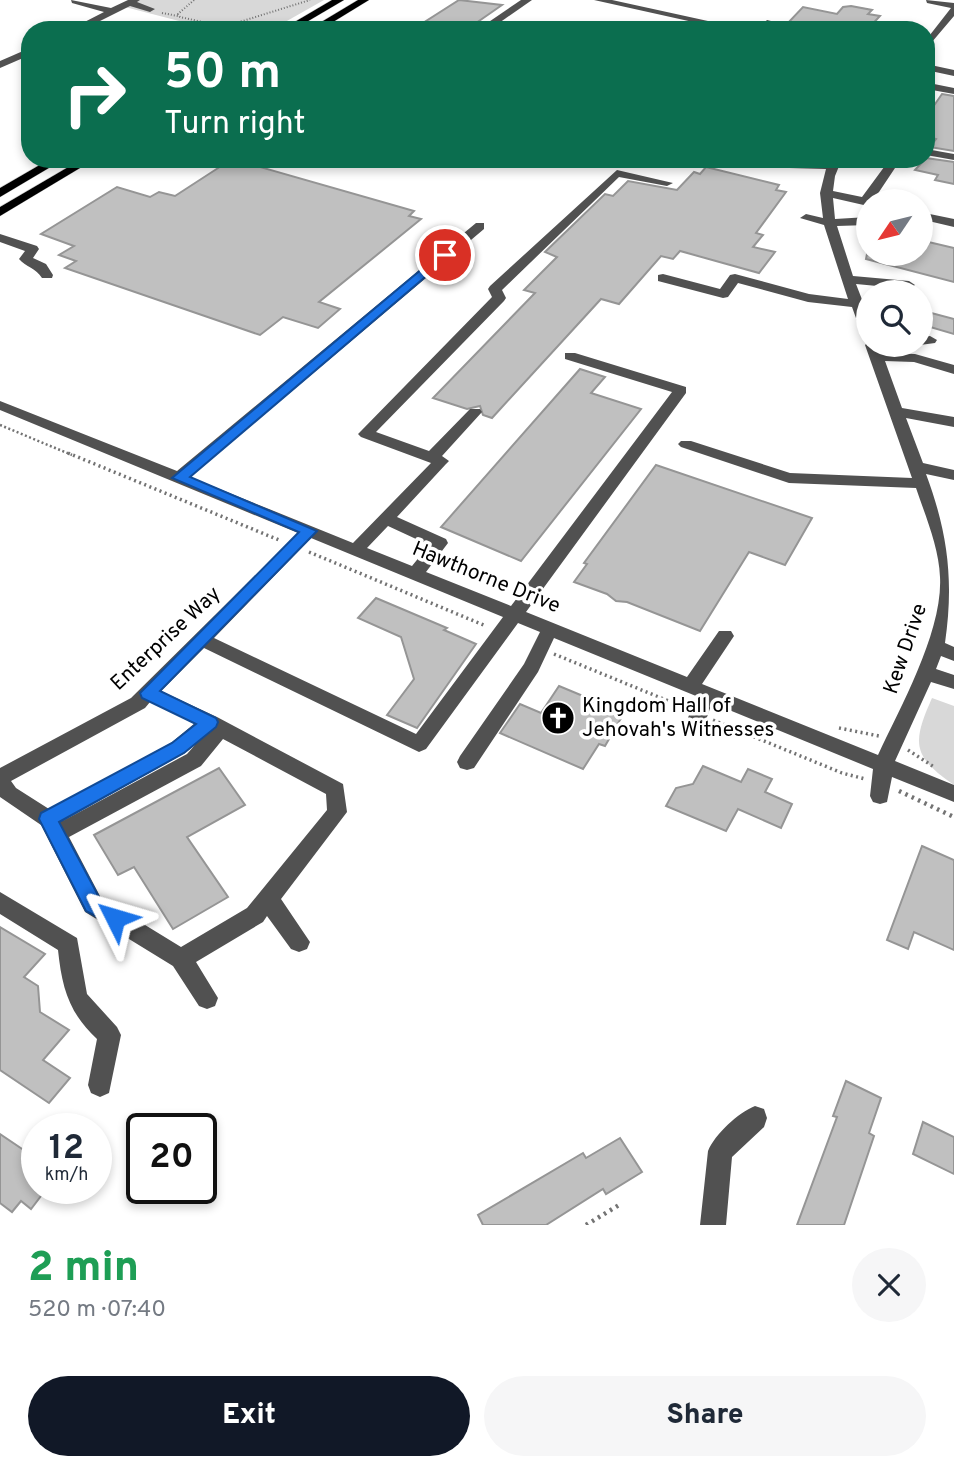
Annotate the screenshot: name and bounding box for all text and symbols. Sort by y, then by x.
text: 50 m [164,44,281,106]
icon: right [49,49,140,140]
text: Turn right [164,105,306,145]
north arrow [856,189,933,266]
map controls [856,189,933,357]
pin [415,225,475,285]
icon: arrive [426,236,464,274]
button: search [856,280,933,357]
street label: Hawthorne Drive [408,536,564,620]
street label: Enterprise Way [105,581,227,697]
street label: Kew Drive [878,600,934,698]
place label: Kingdom Hall of Jehovah's Witnesses [582,693,774,744]
church icon: Kingdom Hall of Jehovah's Witnesses [539,699,577,737]
position arrow [78,881,152,955]
speed limit sign: 20 [126,1113,217,1204]
text: 12 [49,1127,84,1171]
text: km/h [45,1164,88,1187]
text: 2 min [28,1243,139,1296]
button: close [852,1248,926,1322]
text: 520 m · 07:40 [28,1296,166,1325]
button: Exit [28,1376,470,1456]
button: Share [484,1376,926,1456]

